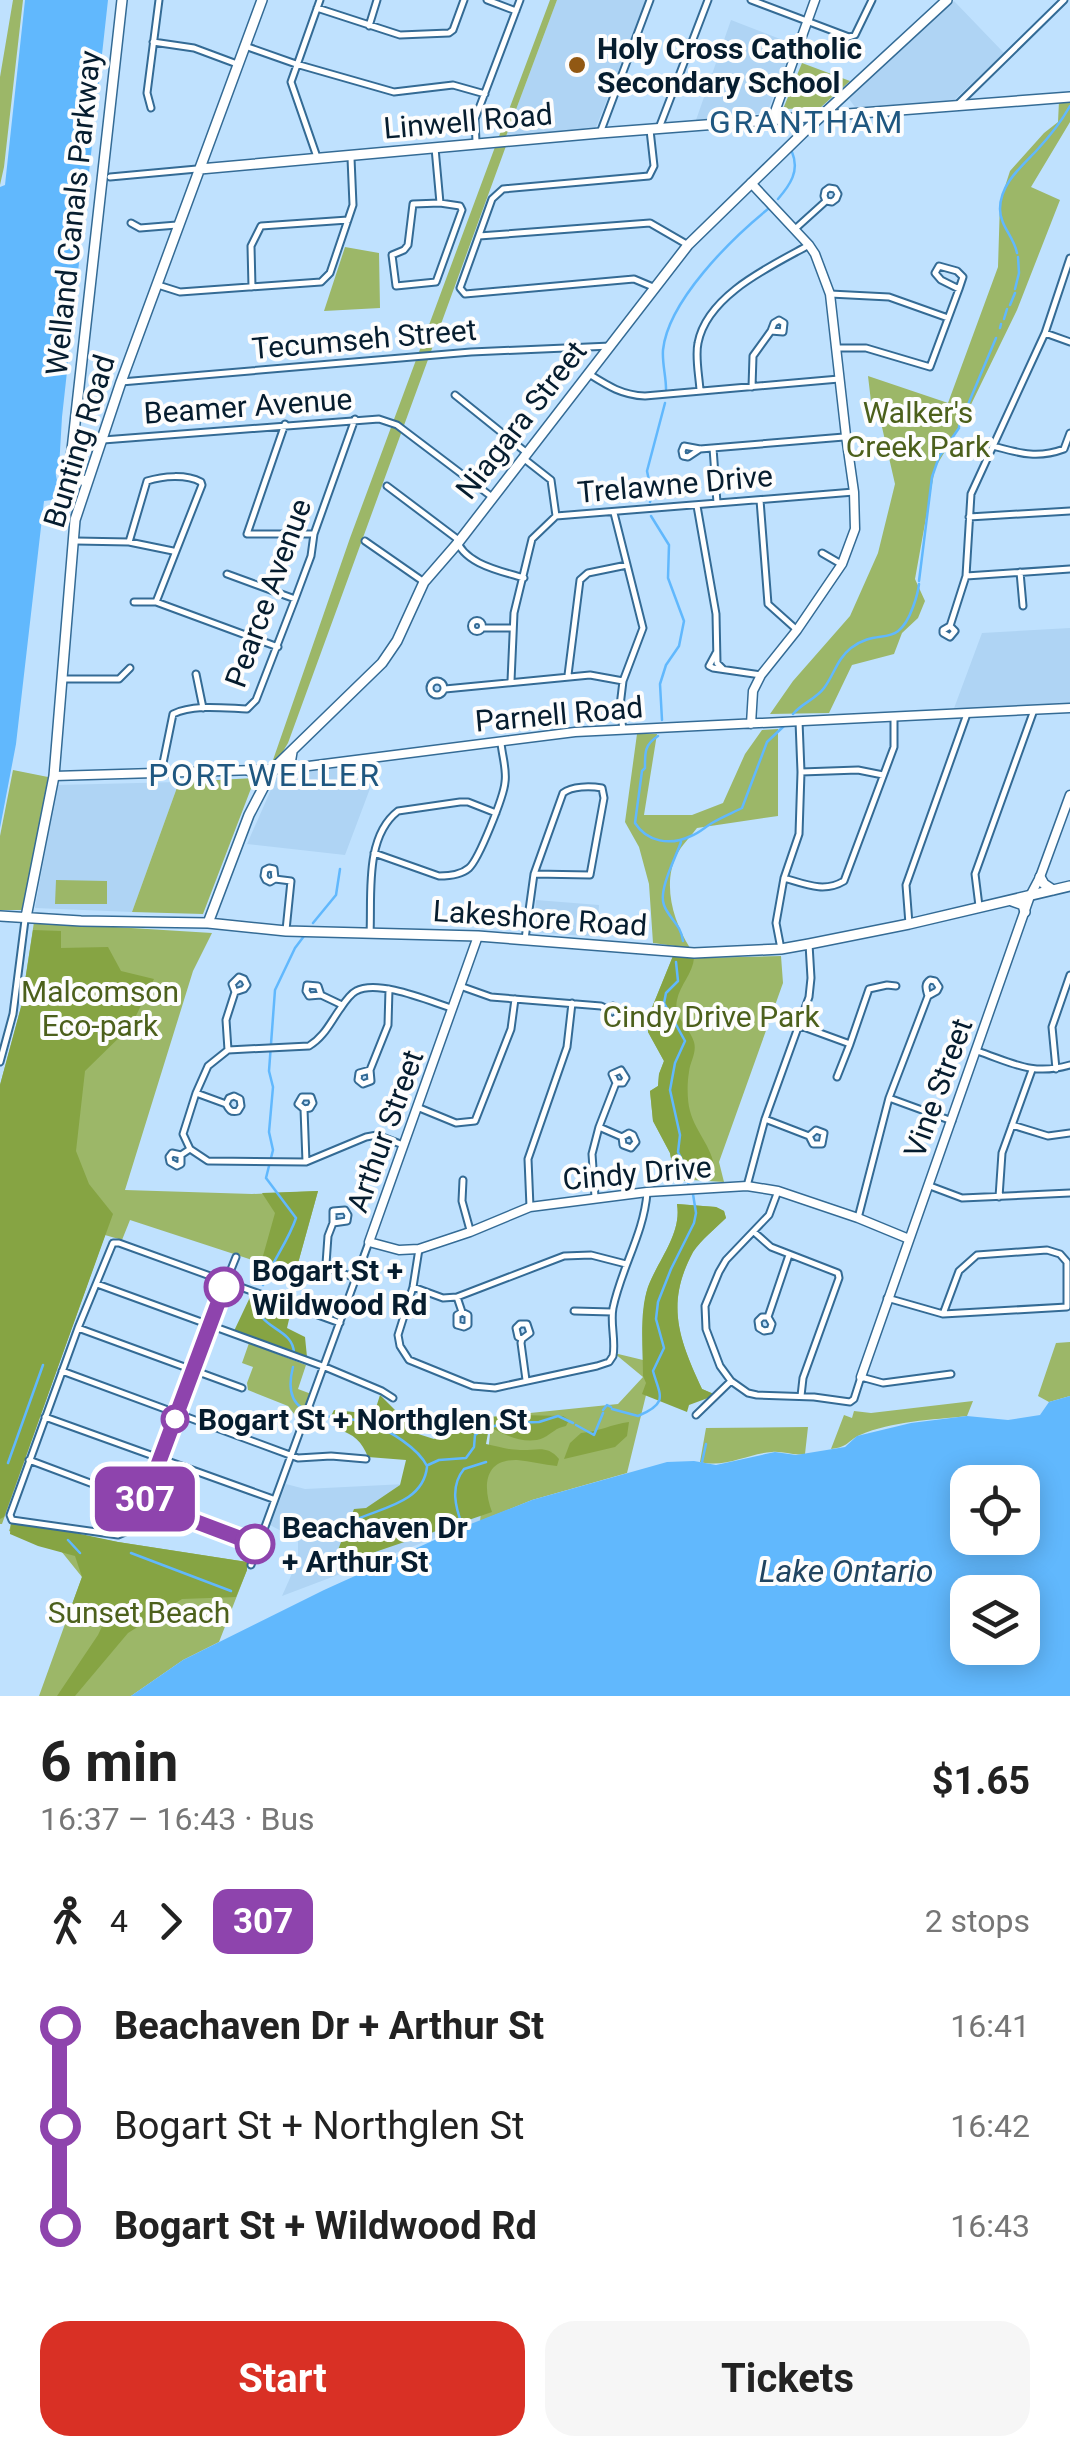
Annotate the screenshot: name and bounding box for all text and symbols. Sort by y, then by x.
place label: Holy Cross Catholic Secondary School [597,31,862,100]
street label: Welland Canals Parkway [39,49,107,377]
marker: Holy Cross Catholic Secondary School [566,54,588,76]
street label: Linwell Road [382,96,554,146]
district label: GRANTHAM [709,103,905,141]
street label: Tecumseh Street [250,312,478,366]
street label: Niagara Street [449,334,593,506]
street label: Bunting Road [36,350,122,532]
street label: Beamer Avenue [143,381,353,431]
park label: Walker's Creek Park [846,395,991,464]
street label: Trelawne Drive [576,458,774,510]
street label: Pearce Avenue [218,494,318,692]
street label: Parnell Road [473,689,645,739]
district label: PORT WELLER [148,756,382,794]
street label: Lakeshore Road [432,893,648,943]
park label: Malcomson Eco-park [21,974,179,1043]
park label: Cindy Drive Park [602,999,820,1034]
street label: Vine Street [897,1014,979,1162]
street label: Arthur Street [339,1045,431,1217]
street label: Cindy Drive [561,1149,713,1197]
place label: Bogart St + Wildwood Rd [252,1253,427,1322]
marker: Bogart St + Wildwood Rd [205,1268,243,1306]
place label: Bogart St + Northglen St [198,1402,527,1437]
marker: Bogart St + Northglen St [162,1406,188,1432]
map controls [950,1465,1040,1665]
button: locate [950,1465,1040,1555]
line badge: 307 [88,1466,202,1532]
text: 307 [115,1479,175,1520]
place label: Beachaven Dr + Arthur St [282,1510,468,1579]
marker: Beachaven Dr + Arthur St [236,1525,274,1563]
water label: Lake Ontario [759,1552,933,1590]
button: layers [950,1575,1040,1665]
park label: Sunset Beach [48,1595,230,1630]
text: 6 min [40,1730,178,1794]
text: $1.65 [932,1759,1030,1803]
text: 16:37 – 16:43 · Bus [40,1800,315,1838]
icon: walk [40,1894,95,1949]
icon: forward [143,1894,198,1949]
text: 307 [233,1901,293,1942]
text: 4 [110,1902,128,1940]
text: 2 stops [925,1902,1030,1940]
text: Beachaven Dr + Arthur St [114,2004,544,2048]
text: 16:41 [950,2007,1030,2045]
text: Bogart St + Northglen St [114,2104,525,2148]
text: 16:42 [950,2107,1030,2145]
text: Bogart St + Wildwood Rd [114,2204,537,2248]
text: 16:43 [950,2207,1030,2245]
button: Start [40,2321,525,2436]
button: Tickets [545,2321,1030,2436]

